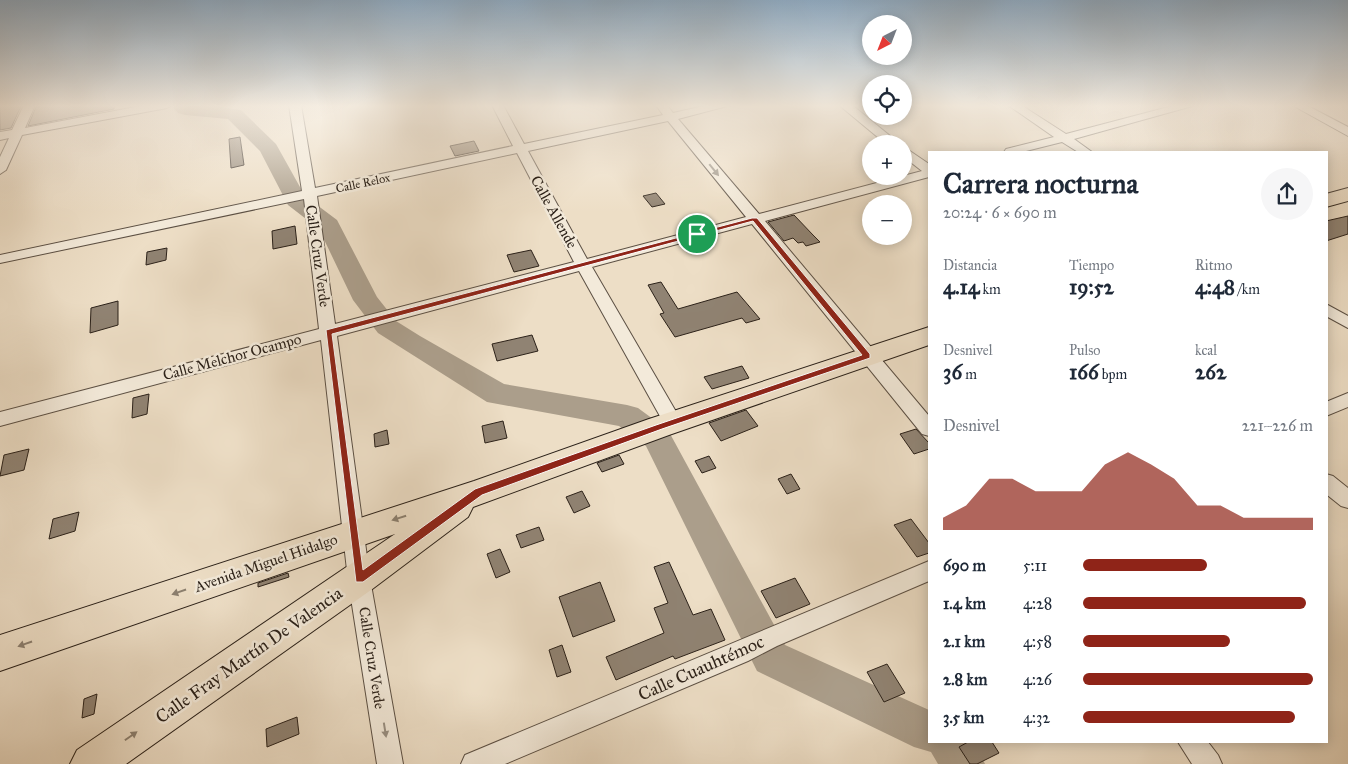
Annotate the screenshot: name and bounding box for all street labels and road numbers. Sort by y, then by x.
street label: Calle Relox [335,170,392,196]
street label: Calle Allende [527,172,581,252]
street label: Calle Cruz Verde [302,204,334,308]
street label: Calle Melchor Ocampo [161,330,304,384]
street label: Avenida Miguel Hidalgo [191,530,340,596]
street label: Calle Fray Martín De Valencia [151,582,347,728]
street label: Calle Cruz Verde [355,606,389,710]
street label: Calle Cuauhtémoc [635,630,768,706]

